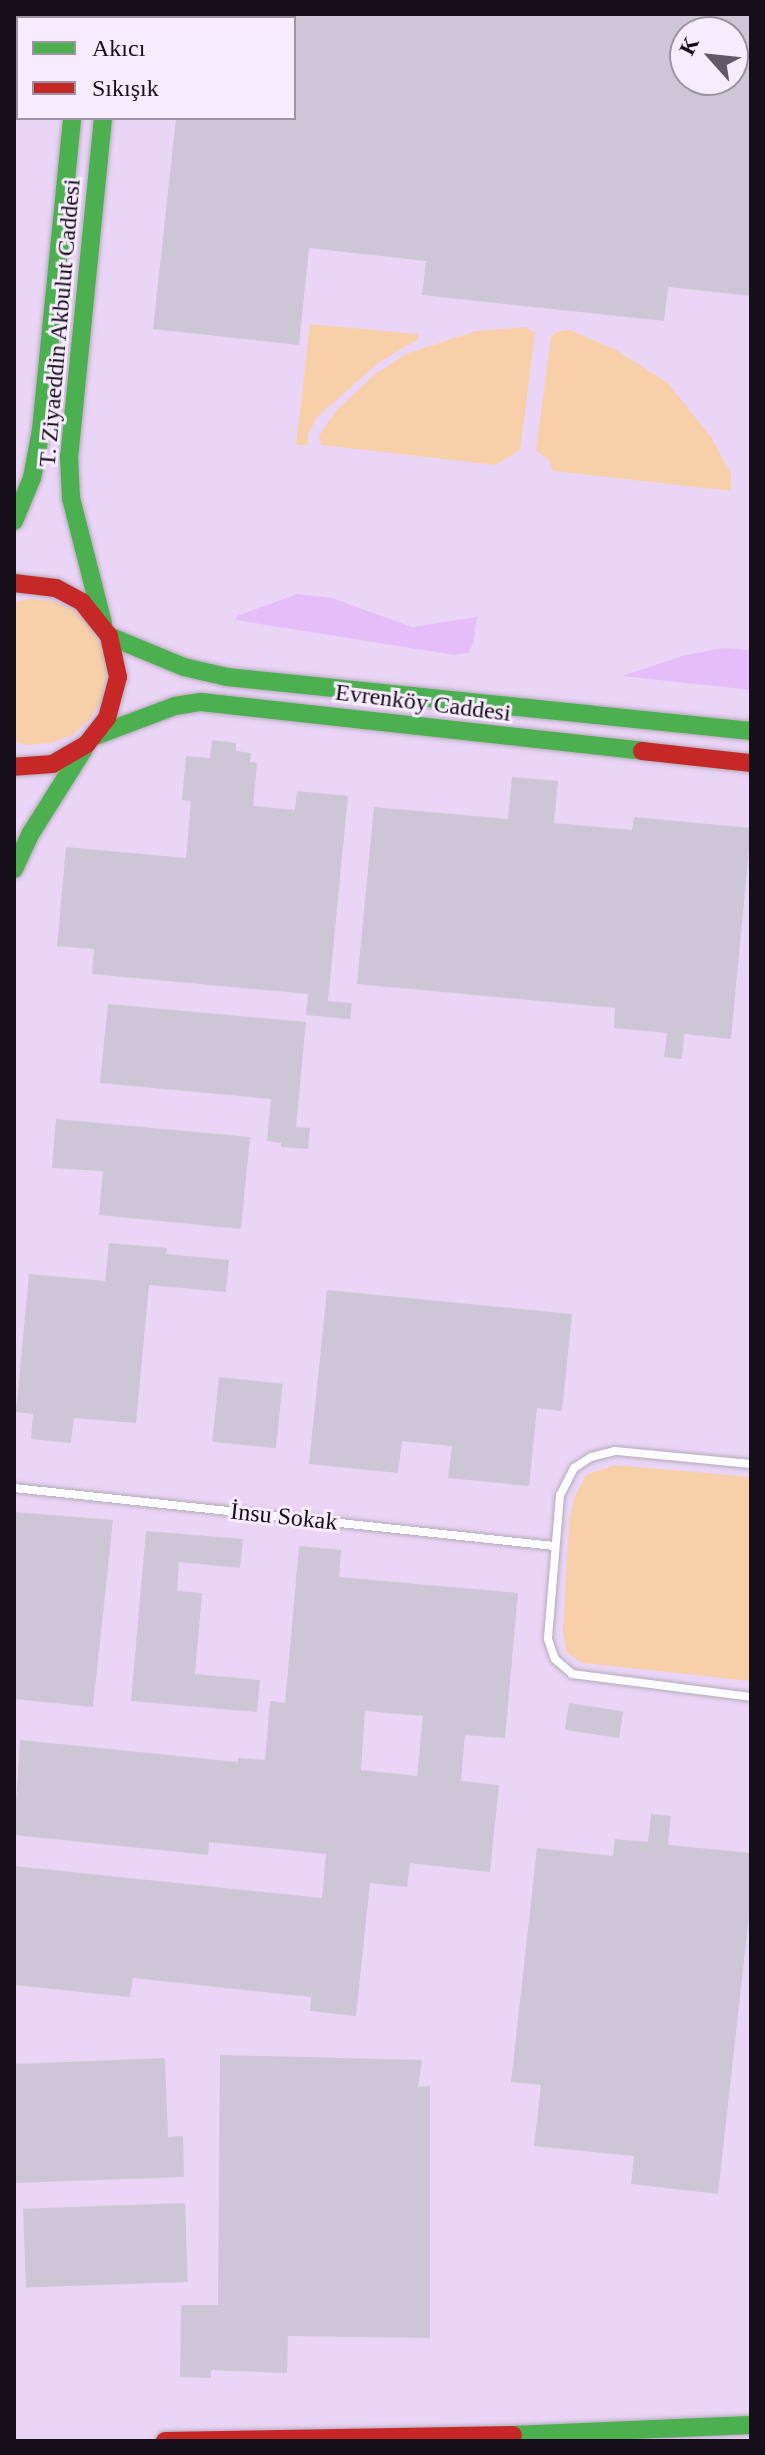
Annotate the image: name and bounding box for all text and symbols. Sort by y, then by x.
legend [16,16,296,120]
north arrow [669,16,749,96]
text: K [674,32,704,59]
text: Akıcı [92,35,145,61]
text: Sıkışık [92,75,159,101]
street label: T. Ziyaeddin Akbulut Caddesi [33,177,87,469]
street label: Evrenköy Caddesi [334,678,512,728]
street label: İnsu Sokak [229,1497,339,1537]

